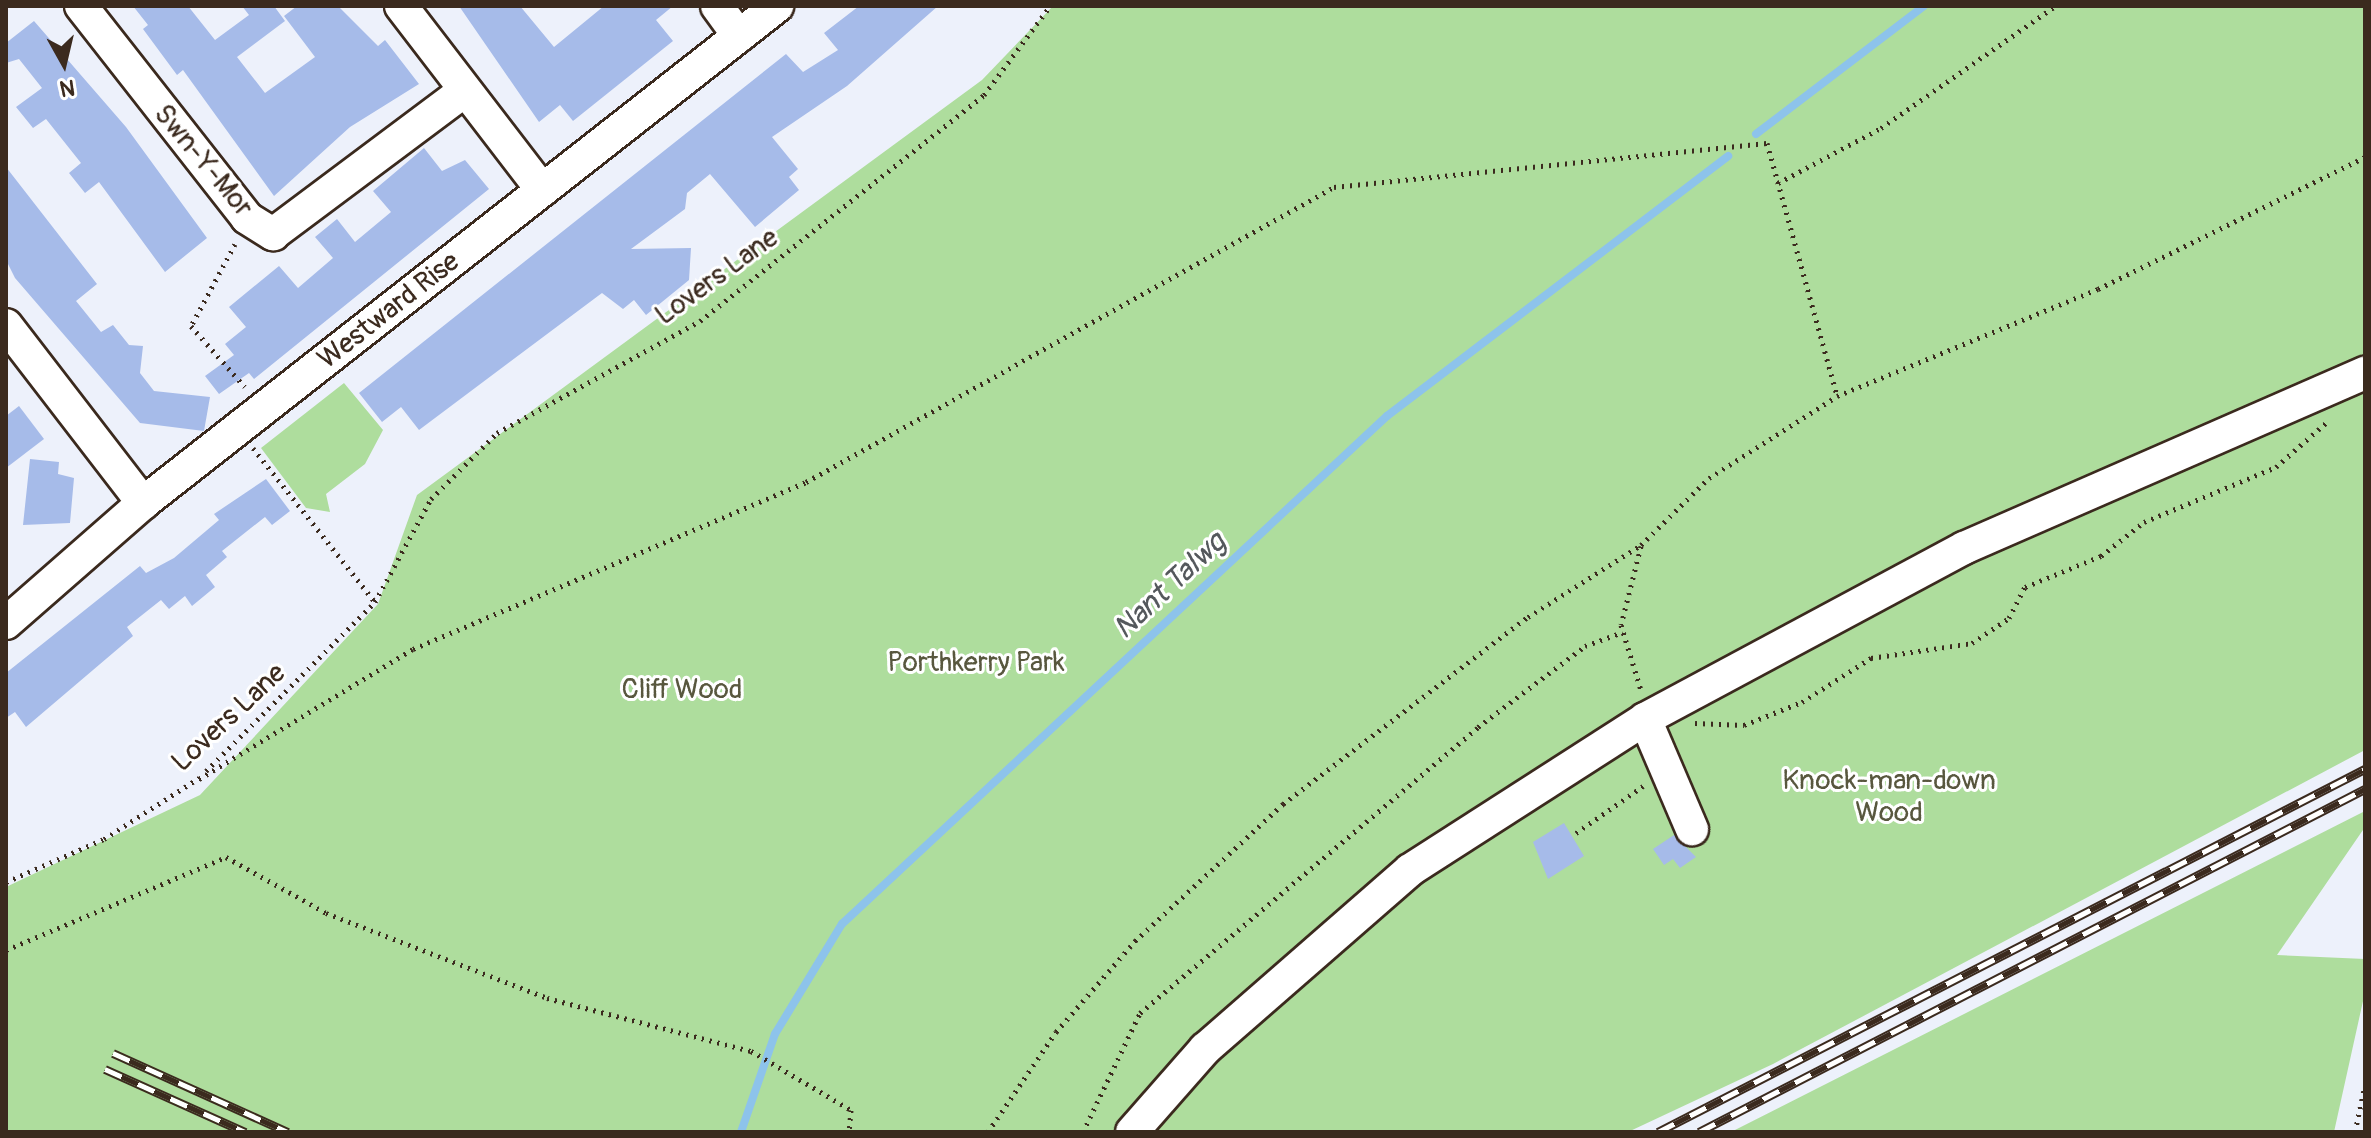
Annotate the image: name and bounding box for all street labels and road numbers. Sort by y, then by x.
street label: Swn-Y-Mor [146,98,260,224]
street label: Lovers Lane [649,221,785,333]
street label: Westward Rise [312,245,466,377]
street label: Lovers Lane [165,657,293,779]

